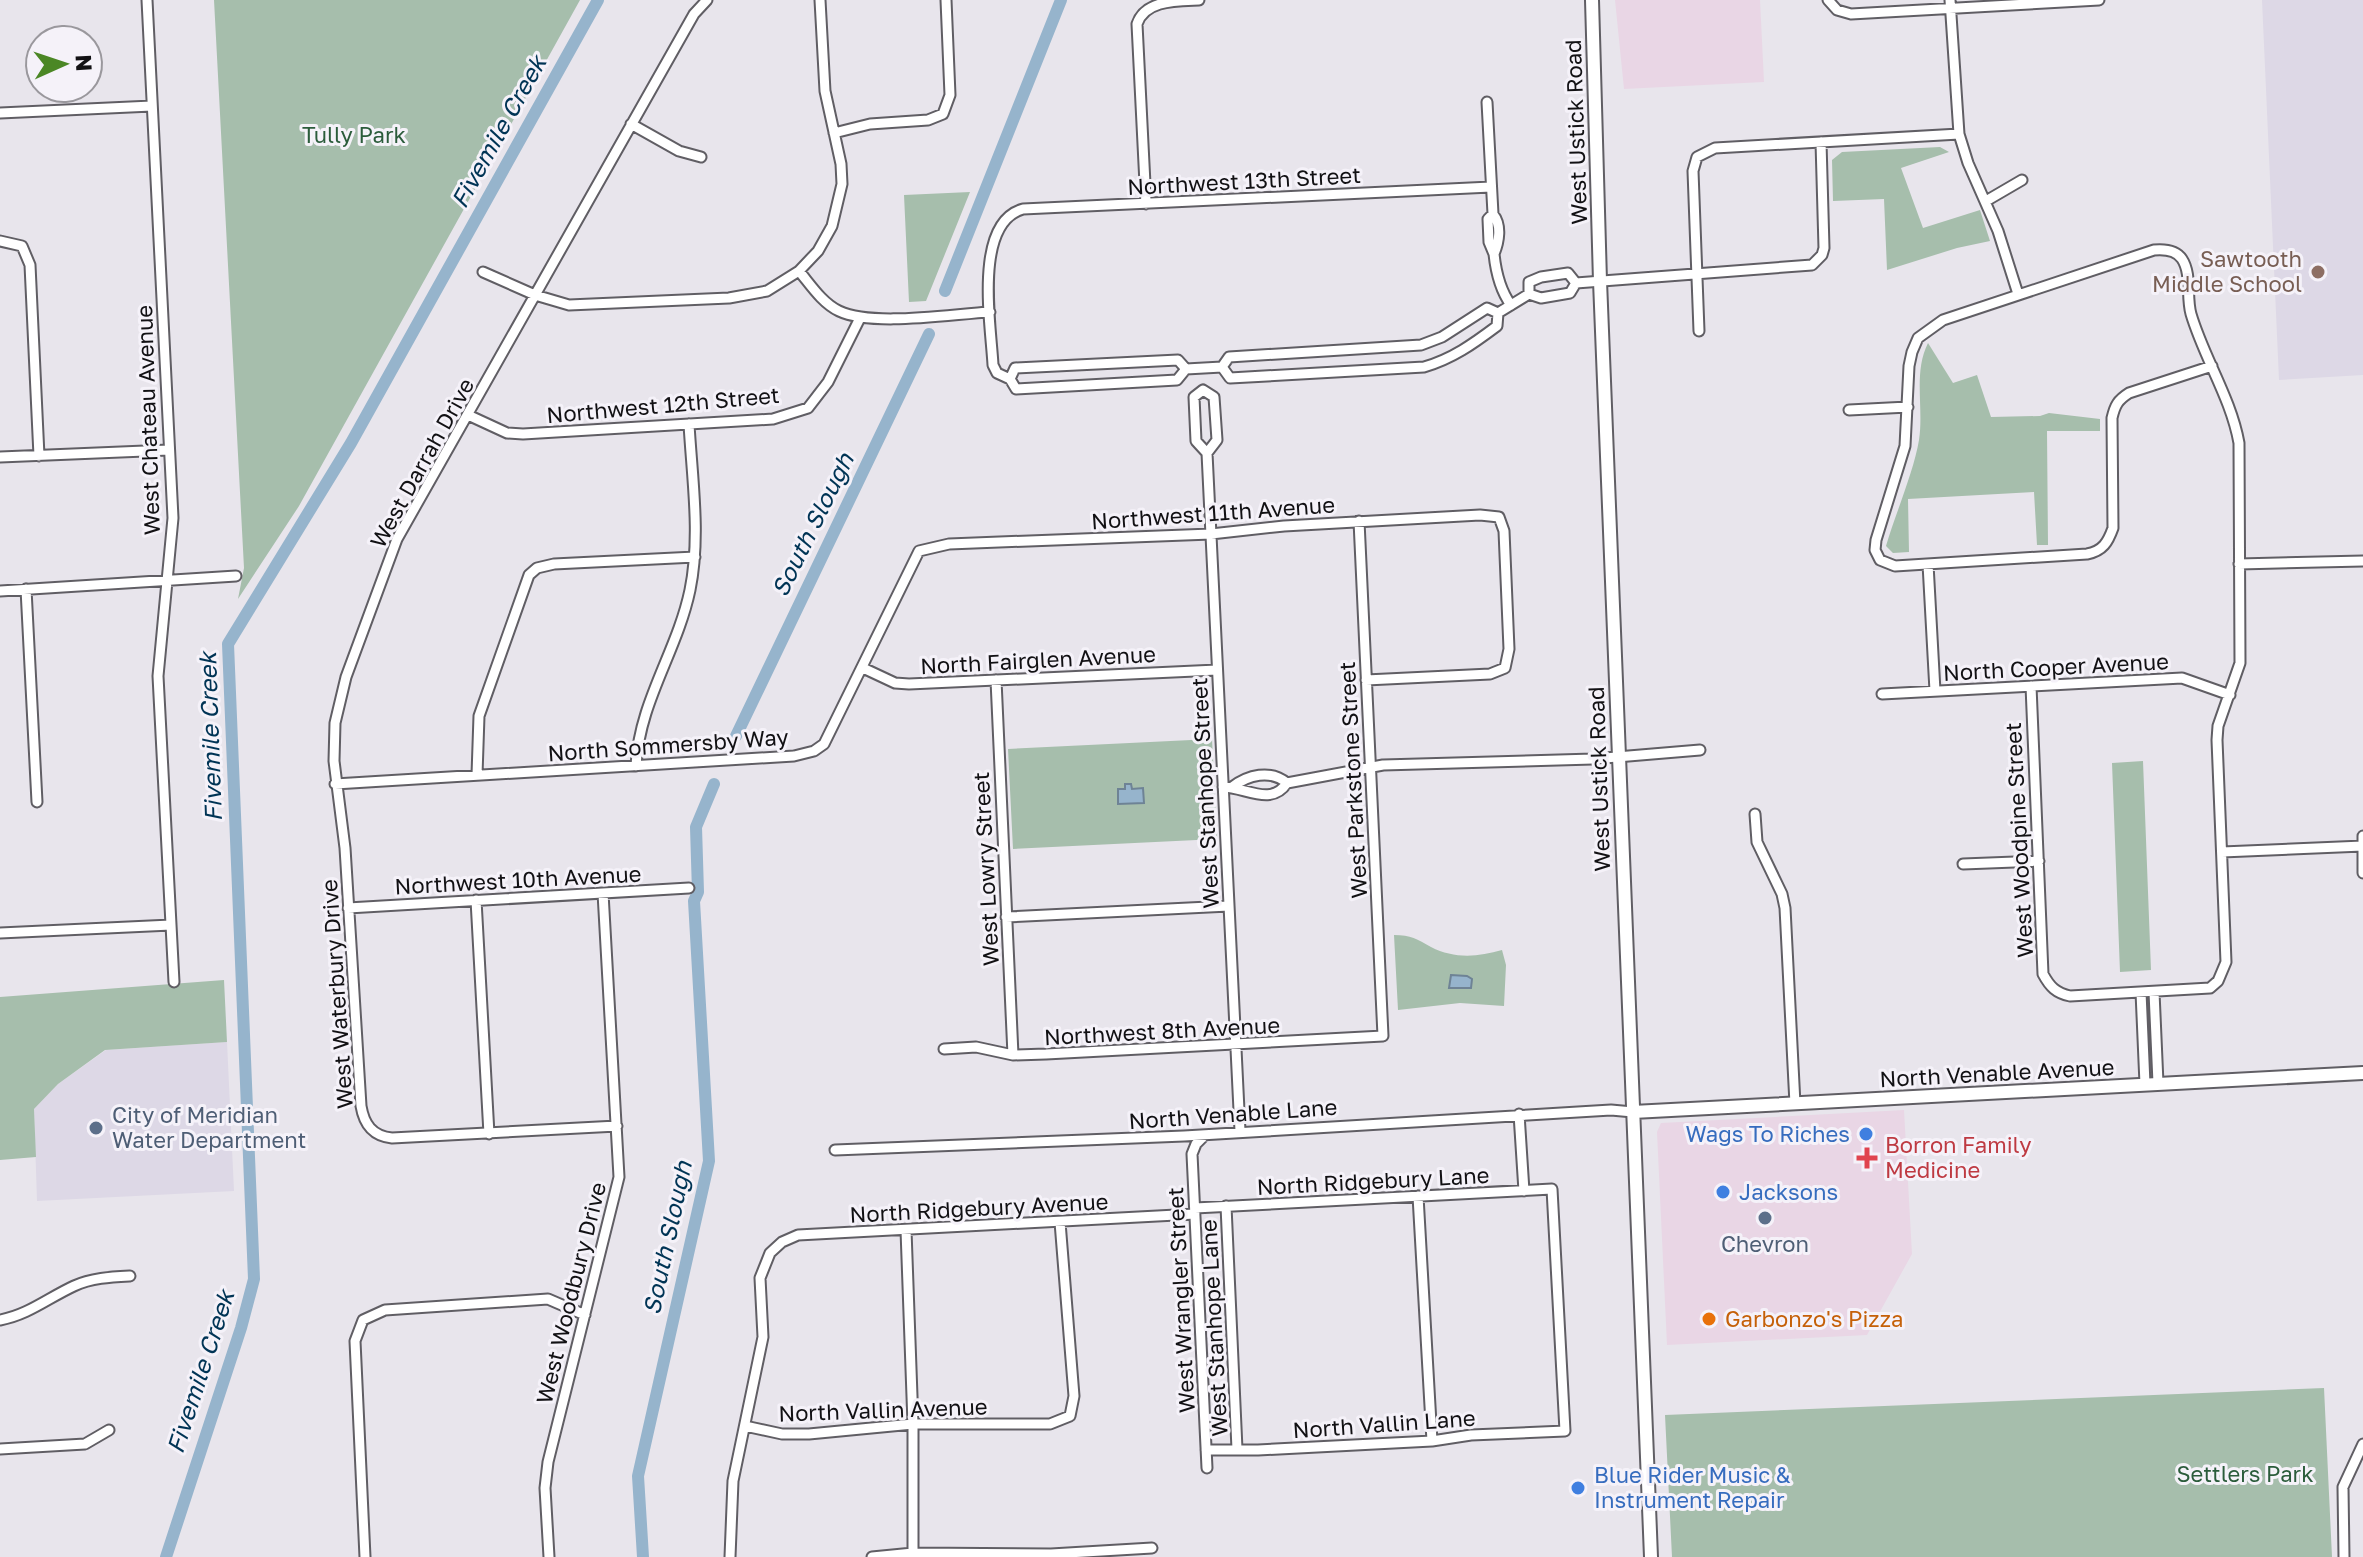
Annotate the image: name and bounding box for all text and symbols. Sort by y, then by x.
north arrow [24,24,104,104]
street label: West Ustick Road [1559,39,1592,225]
water label: Fivemile Creek [444,48,553,212]
text: N [71,54,98,72]
park label: Tully Park [302,121,406,148]
street label: Northwest 13th Street [1126,161,1361,200]
place label: Sawtooth Middle School [2152,245,2302,297]
marker: Sawtooth Middle School [2309,263,2327,281]
street label: West Chateau Avenue [130,305,165,535]
street label: West Darrah Drive [364,373,479,552]
street label: Northwest 12th Street [545,381,781,428]
water label: South Slough [764,447,860,601]
street label: Northwest 11th Avenue [1090,491,1336,534]
street label: North Fairglen Avenue [919,640,1156,679]
street label: North Cooper Avenue [1942,647,2170,686]
water label: Fivemile Creek [192,649,227,822]
street label: West Parkstone Street [1333,661,1372,899]
street label: West Stanhope Street [1185,677,1224,909]
street label: West Ustick Road [1582,686,1615,872]
street label: West Woodpine Street [1999,722,2038,958]
street label: North Sommersby Way [547,723,789,766]
street label: West Lowry Street [967,771,1004,967]
street label: Northwest 10th Avenue [394,860,642,899]
street label: West Waterbury Drive [315,878,358,1110]
street label: Northwest 8th Avenue [1043,1011,1281,1050]
street label: North Venable Avenue [1879,1053,2115,1092]
street label: North Venable Lane [1128,1093,1338,1134]
place label: City of Meridian Water Department [112,1101,306,1153]
marker: City of Meridian Water Department [87,1119,105,1137]
place label: Wags To Riches [1685,1120,1850,1147]
marker: Wags To Riches [1857,1125,1875,1143]
place label: Borron Family Medicine [1885,1131,2031,1183]
marker: Borron Family Medicine [1856,1147,1878,1169]
water label: South Slough [636,1157,698,1317]
street label: North Ridgebury Lane [1256,1161,1490,1200]
place label: Jacksons [1739,1178,1838,1205]
street label: West Woodbury Drive [530,1179,611,1407]
marker: Jacksons [1714,1183,1732,1201]
street label: West Wrangler Street [1161,1186,1200,1414]
street label: North Ridgebury Avenue [849,1187,1109,1228]
marker: Chevron [1756,1209,1774,1227]
street label: West Stanhope Lane [1194,1219,1233,1437]
place label: Chevron [1721,1230,1809,1257]
water label: Fivemile Creek [160,1284,240,1457]
place label: Garbonzo's Pizza [1725,1305,1903,1332]
marker: Garbonzo's Pizza [1700,1310,1718,1328]
street label: North Vallin Avenue [778,1392,988,1427]
street label: North Vallin Lane [1292,1404,1476,1443]
park label: Settlers Park [2176,1460,2314,1487]
place label: Blue Rider Music & Instrument Repair [1594,1461,1791,1513]
marker: Blue Rider Music & Instrument Repair [1569,1479,1587,1497]

